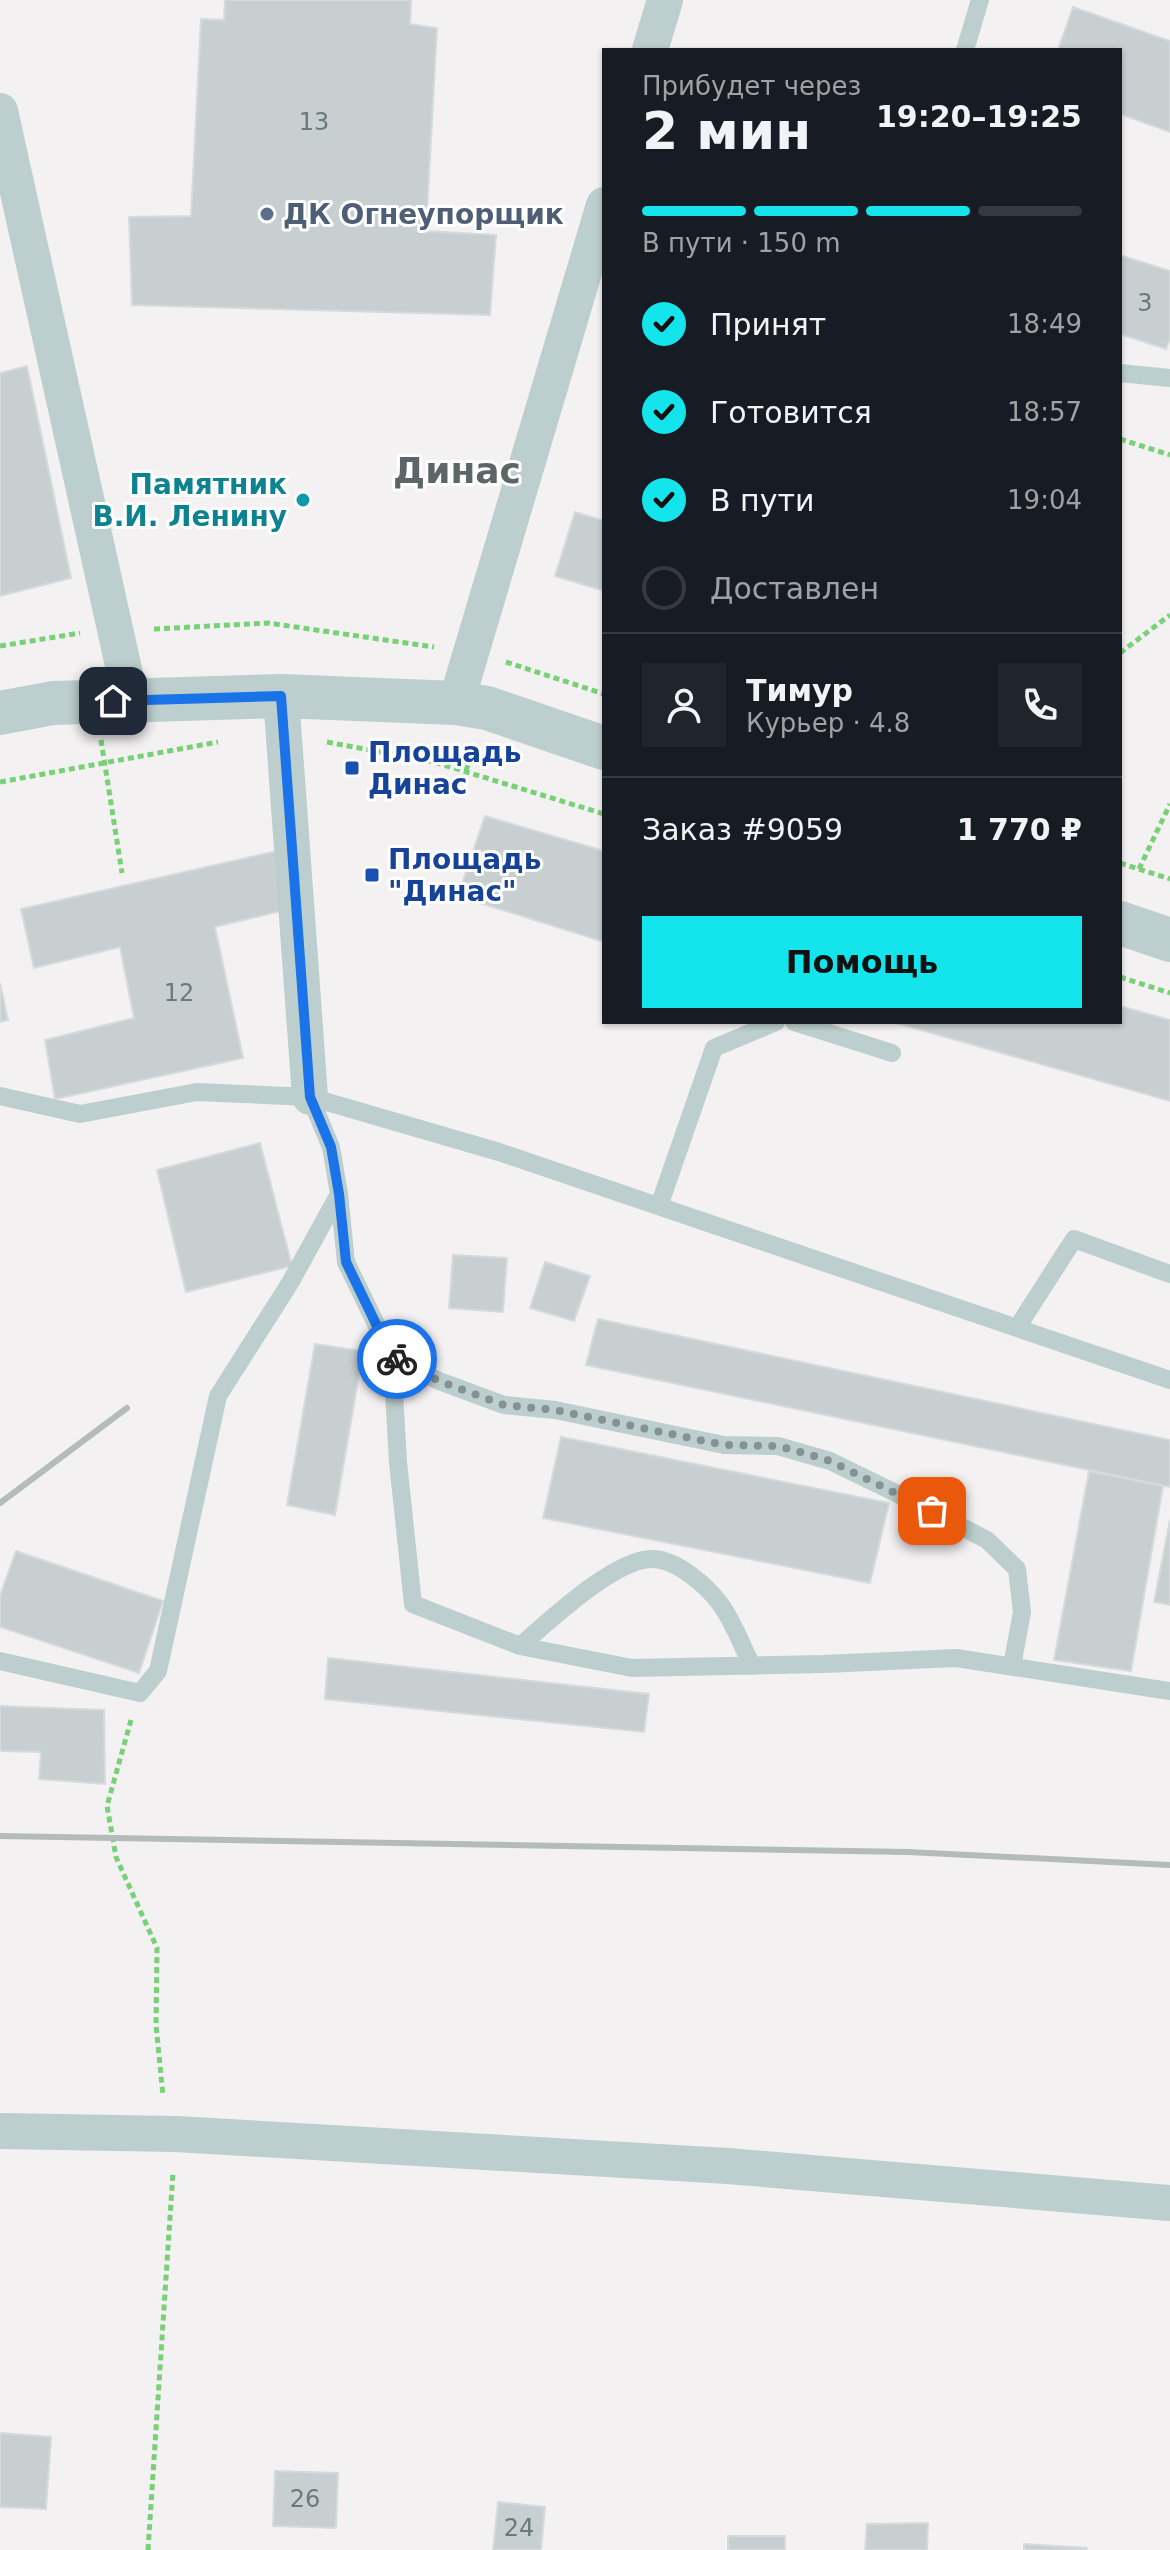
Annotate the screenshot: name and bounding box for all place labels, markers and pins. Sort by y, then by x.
place label: ДК Огнеупорщик [283,198,564,231]
marker: ДК Огнеупорщик [258,205,276,223]
place label: Памятник В.И. Ленину [92,468,287,533]
marker: Памятник В.И. Ленину [294,491,312,509]
pin [79,667,147,735]
place label: Площадь Динас [368,736,521,801]
marker: Площадь Динас [343,759,361,777]
place label: Площадь "Динас" [388,843,541,908]
marker: Площадь "Динас" [363,866,381,884]
pin [898,1477,966,1545]

